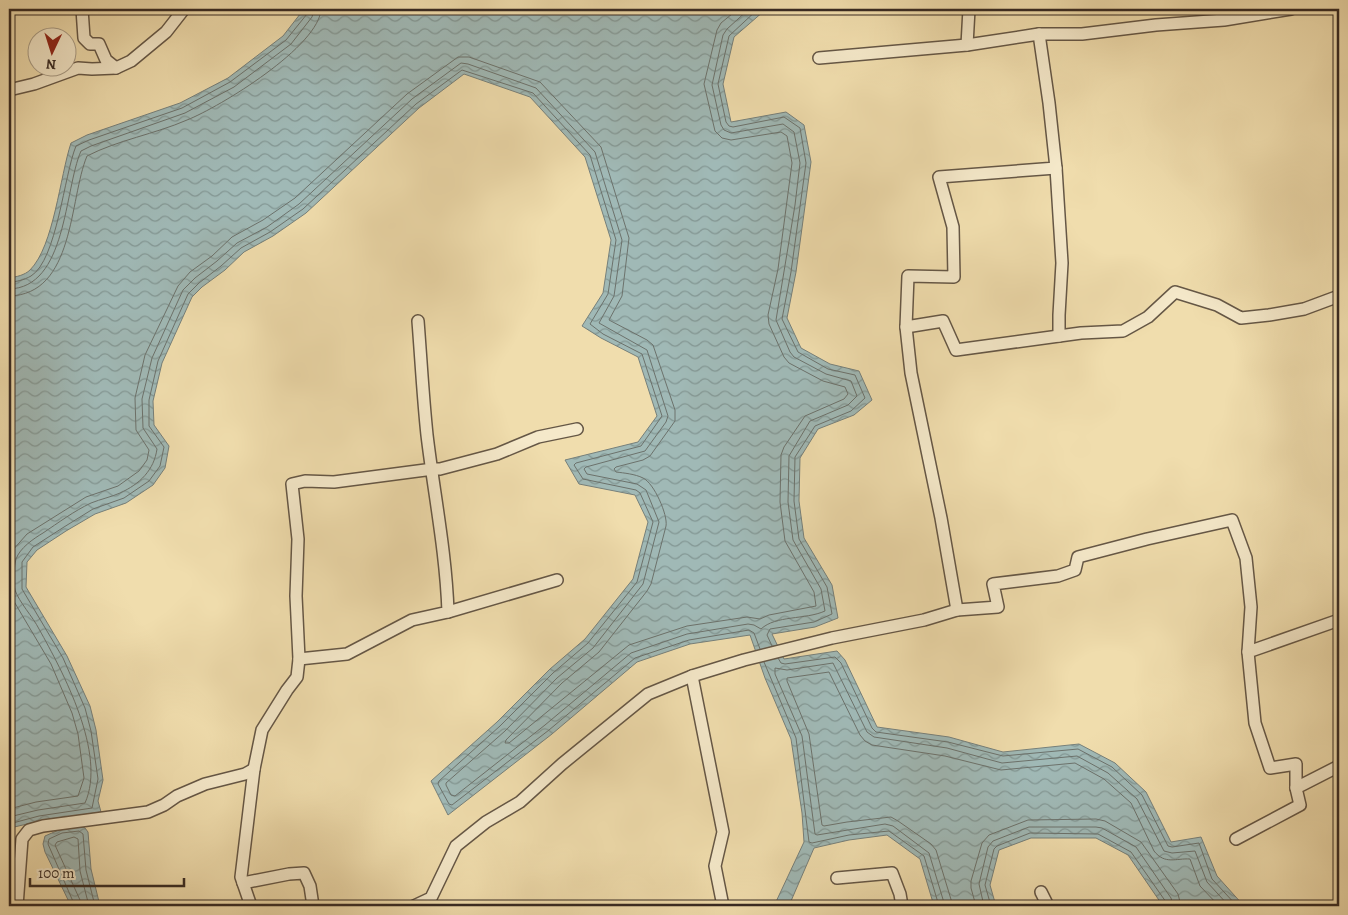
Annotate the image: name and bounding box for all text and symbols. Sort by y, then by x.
north arrow [28,28,78,78]
text: N [45,55,57,74]
scale bar [30,855,184,887]
text: 100 m [38,863,75,883]

